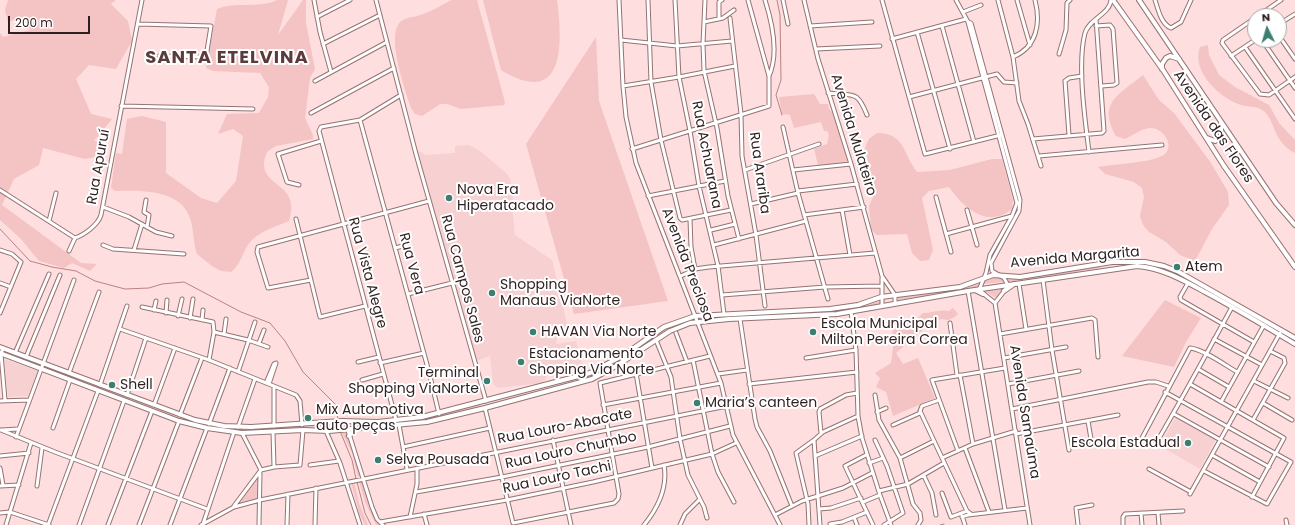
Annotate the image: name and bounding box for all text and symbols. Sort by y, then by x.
scale bar [10,8,92,34]
north arrow [1247,8,1287,48]
text: N [1261,9,1271,25]
text: 200 m [15,14,53,31]
district label: SANTA ETELVINA [145,47,309,69]
street label: Avenida das Flores [1169,68,1257,186]
street label: Avenida Mulateiro [826,72,880,198]
street label: Rua Achuarana [687,100,725,210]
street label: Rua Apuruí [84,128,114,206]
street label: Rua Arariba [745,131,773,215]
place label: Nova Era Hiperatacado [457,182,554,214]
marker: Nova Era Hiperatacado [444,193,454,203]
street label: Avenida Preciosa [658,206,716,324]
street label: Rua Campos Sales [437,213,487,345]
street label: Rua Vista Alegre [344,216,390,330]
street label: Rua Vera [395,231,427,297]
street label: Avenida Margarita [1010,244,1140,272]
place label: Atem [1185,259,1223,275]
marker: Atem [1172,262,1182,272]
place label: Shopping Manaus ViaNorte [500,277,620,310]
marker: Shopping Manaus ViaNorte [487,288,497,298]
place label: Escola Municipal Milton Pereira Correa [821,316,968,348]
place label: HAVAN Via Norte [541,324,657,340]
marker: HAVAN Via Norte [528,327,538,337]
marker: Escola Municipal Milton Pereira Correa [808,327,818,337]
street label: Avenida Samaúma [1005,344,1043,480]
place label: Estacionamento Shoping Via Norte [529,346,654,378]
marker: Estacionamento Shoping Via Norte [516,357,526,367]
place label: Terminal Shopping ViaNorte [348,365,479,398]
marker: Terminal Shopping ViaNorte [482,376,492,386]
place label: Shell [120,377,153,393]
marker: Shell [107,380,117,390]
place label: Maria’s canteen [705,395,817,411]
marker: Maria’s canteen [692,398,702,408]
place label: Mix Automotiva auto peças [316,402,424,434]
street label: Rua Louro-Abacate [496,406,634,448]
marker: Mix Automotiva auto peças [303,413,313,423]
street label: Rua Louro Chumbo [504,429,638,473]
place label: Escola Estadual [1071,435,1180,451]
marker: Escola Estadual [1183,438,1193,448]
place label: Selva Pousada [386,452,489,468]
marker: Selva Pousada [373,455,383,465]
street label: Rua Louro Tachi [501,458,613,498]

